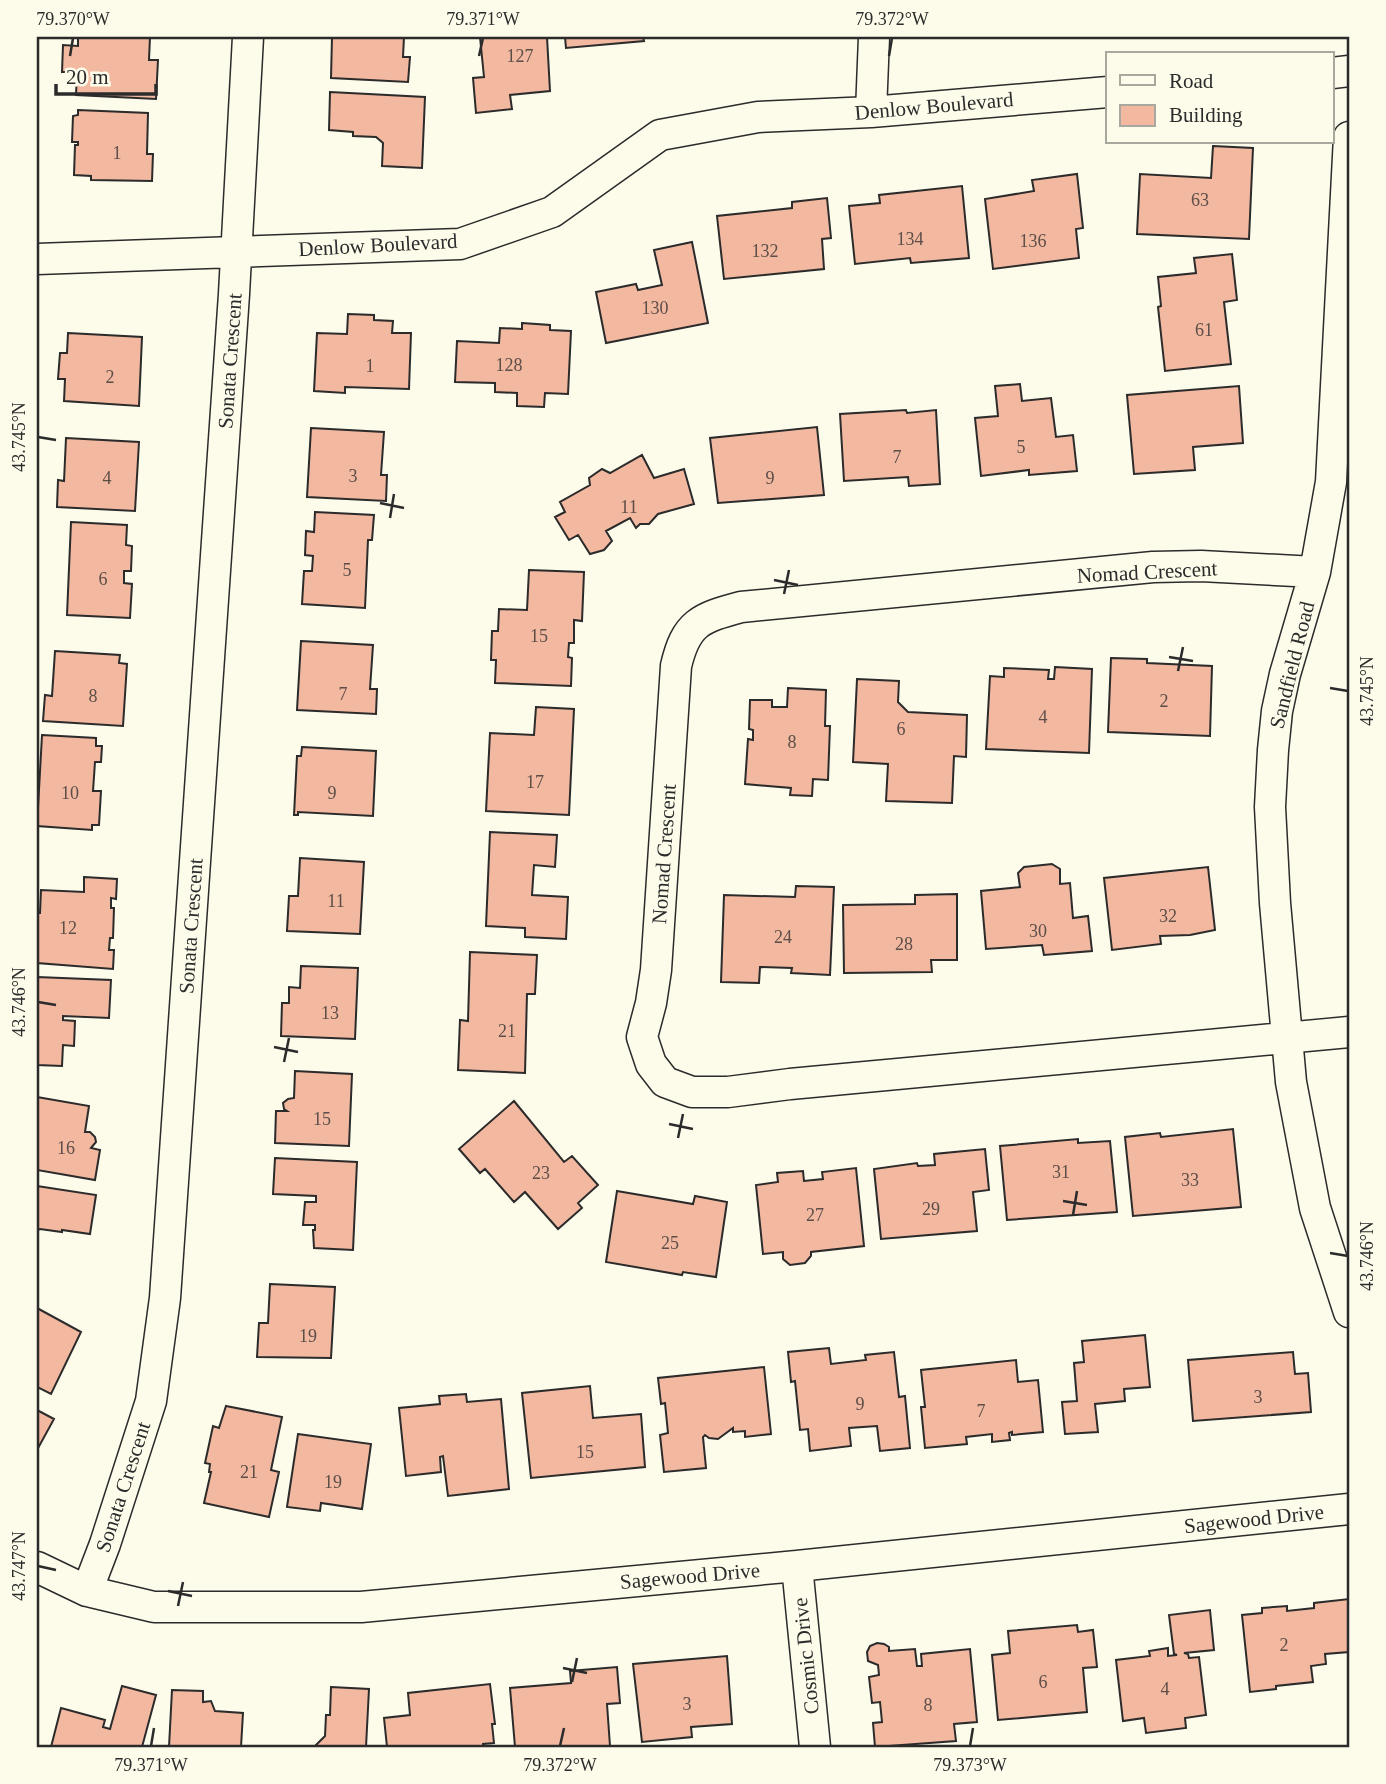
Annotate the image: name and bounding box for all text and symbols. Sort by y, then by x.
text: 79.370°W [36,9,110,29]
text: 79.371°W [446,9,520,29]
text: 79.372°W [855,9,929,29]
house number: 127 [507,46,534,66]
scale bar [56,52,156,96]
legend [1106,52,1334,144]
text: 20 m [66,65,109,89]
text: Road [1169,69,1214,93]
street label: Denlow Boulevard [854,87,1015,125]
text: Building [1169,103,1243,127]
house number: 1 [113,143,122,163]
house number: 63 [1191,190,1209,210]
street label: Denlow Boulevard [298,229,459,261]
house number: 134 [897,229,924,249]
house number: 136 [1020,231,1047,251]
house number: 132 [752,241,779,261]
street label: Sonata Crescent [213,292,247,430]
house number: 130 [642,298,669,318]
house number: 61 [1195,320,1213,340]
house number: 128 [496,355,523,375]
house number: 1 [366,356,375,376]
house number: 2 [106,367,115,387]
text: 43.745°N [9,402,29,472]
house number: 5 [1017,437,1026,457]
house number: 7 [893,447,902,467]
house number: 3 [349,466,358,486]
house number: 4 [103,468,112,488]
house number: 9 [766,468,775,488]
house number: 11 [620,497,638,517]
street label: Nomad Crescent [1076,556,1218,588]
house number: 5 [343,560,352,580]
house number: 6 [99,569,108,589]
street label: Sandfield Road [1265,599,1319,731]
house number: 15 [530,626,548,646]
text: 43.745°N [1357,656,1377,726]
house number: 7 [339,684,348,704]
house number: 8 [89,686,98,706]
house number: 2 [1160,691,1169,711]
house number: 4 [1039,707,1048,727]
house number: 6 [897,719,906,739]
house number: 8 [788,732,797,752]
house number: 17 [526,772,544,792]
house number: 10 [61,783,79,803]
house number: 9 [328,783,337,803]
street label: Nomad Crescent [647,783,681,925]
street label: Sonata Crescent [174,857,208,995]
house number: 11 [327,891,345,911]
house number: 32 [1159,906,1177,926]
house number: 12 [59,918,77,938]
house number: 30 [1029,921,1047,941]
house number: 24 [774,927,792,947]
house number: 28 [895,934,913,954]
text: 43.746°N [9,967,29,1037]
house number: 13 [321,1003,339,1023]
house number: 21 [498,1021,516,1041]
house number: 15 [313,1109,331,1129]
house number: 16 [57,1138,75,1158]
house number: 31 [1052,1162,1070,1182]
house number: 23 [532,1163,550,1183]
house number: 33 [1181,1170,1199,1190]
house number: 29 [922,1199,940,1219]
house number: 27 [806,1205,824,1225]
text: 43.746°N [1357,1221,1377,1291]
house number: 25 [661,1233,679,1253]
house number: 19 [299,1326,317,1346]
house number: 3 [1254,1387,1263,1407]
house number: 9 [856,1394,865,1414]
house number: 7 [977,1401,986,1421]
street label: Sonata Crescent [91,1419,155,1555]
house number: 15 [576,1442,594,1462]
house number: 21 [240,1462,258,1482]
house number: 19 [324,1472,342,1492]
street label: Sagewood Drive [1183,1500,1325,1538]
text: 43.747°N [9,1531,29,1601]
street label: Sagewood Drive [619,1558,761,1594]
street label: Cosmic Drive [788,1596,824,1716]
house number: 2 [1280,1635,1289,1655]
house number: 6 [1039,1672,1048,1692]
house number: 4 [1161,1679,1170,1699]
house number: 3 [683,1694,692,1714]
house number: 8 [924,1695,933,1715]
text: 79.371°W [114,1755,188,1775]
text: 79.372°W [523,1755,597,1775]
text: 79.373°W [933,1755,1007,1775]

